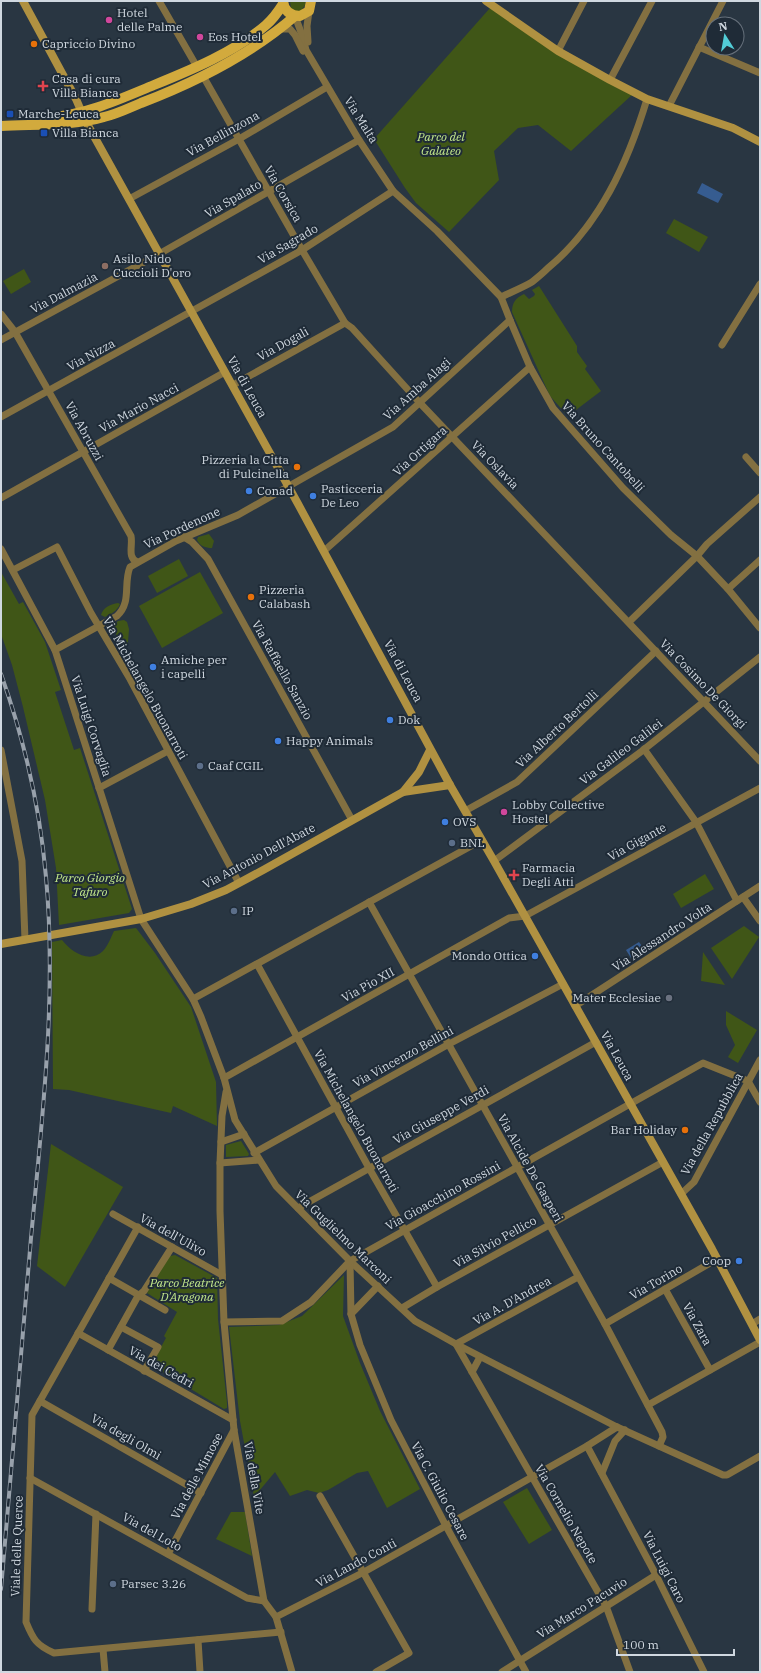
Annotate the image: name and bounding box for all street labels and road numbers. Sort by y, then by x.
street label: Via Malta [341,94,382,146]
street label: Via Bellinzona [184,107,262,160]
street label: Via Corsica [261,163,306,225]
street label: Via Spalato [202,176,264,221]
street label: Via Sagrado [255,220,321,267]
street label: Via Dalmazia [28,268,100,317]
street label: Via Dogali [254,323,311,364]
street label: Via Nizza [64,335,118,374]
street label: Via di Leuca [224,353,271,421]
street label: Via Amba Alagi [380,354,454,423]
street label: Via Mario Nacci [96,379,181,436]
street label: Via Bruno Cantobelli [559,398,648,495]
street label: Via Abruzzi [62,399,107,463]
street label: Via Ortigara [389,422,450,479]
street label: Via Oslavia [468,437,523,492]
street label: Via Pordenone [141,503,222,552]
street label: Via Michelangelo Buonarroti [100,614,191,762]
street label: Via Raffaello Sanzio [249,617,316,722]
street label: Via Cosimo De Giorgi [657,636,750,732]
street label: Via di Leuca [381,637,426,705]
street label: Via Luigi Corvaglia [68,673,115,779]
street label: Via Alberto Bertolli [512,686,601,771]
street label: Via Galileo Galilei [576,715,665,788]
street label: Via Gigante [605,819,669,864]
street label: Via Antonio Dell'Abate [200,820,318,892]
street label: Via Alessandro Volta [609,899,715,974]
street label: Via Pio XII [339,964,397,1005]
street label: Via Vincenzo Bellini [350,1023,456,1090]
street label: Via Leuca [598,1028,637,1084]
street label: Via Michelangelo Buonarroti [311,1047,402,1195]
street label: Via della Repubblica [677,1070,746,1178]
street label: Via Giuseppe Verdi [390,1082,491,1147]
street label: Via Alcide De Gasperi [495,1111,566,1224]
street label: Via Gioacchino Rossini [383,1158,503,1233]
street label: Via Guglielmo Marconi [292,1187,395,1287]
street label: Via dell'Ulivo [137,1210,209,1259]
street label: Via Silvio Pellico [451,1212,539,1271]
street label: Via Torino [627,1260,685,1303]
street label: Via A. D'Andrea [470,1273,554,1328]
street label: Via Zara [680,1300,716,1348]
street label: Via dei Cedri [126,1343,196,1391]
street label: Via degli Olmi [88,1410,164,1463]
street label: Via delle Mimose [167,1430,226,1522]
street label: Via C. Giulio Cesare [408,1439,473,1542]
street label: Via della Vite [241,1441,268,1515]
street label: Via Cornelio Nepote [532,1461,601,1566]
street label: Viale delle Querce [7,1495,26,1597]
street label: Via del Loto [120,1509,185,1554]
street label: Via Luigi Caro [640,1528,689,1605]
street label: Via Lando Conti [313,1535,399,1590]
street label: Via Marco Pacuvio [534,1574,630,1641]

